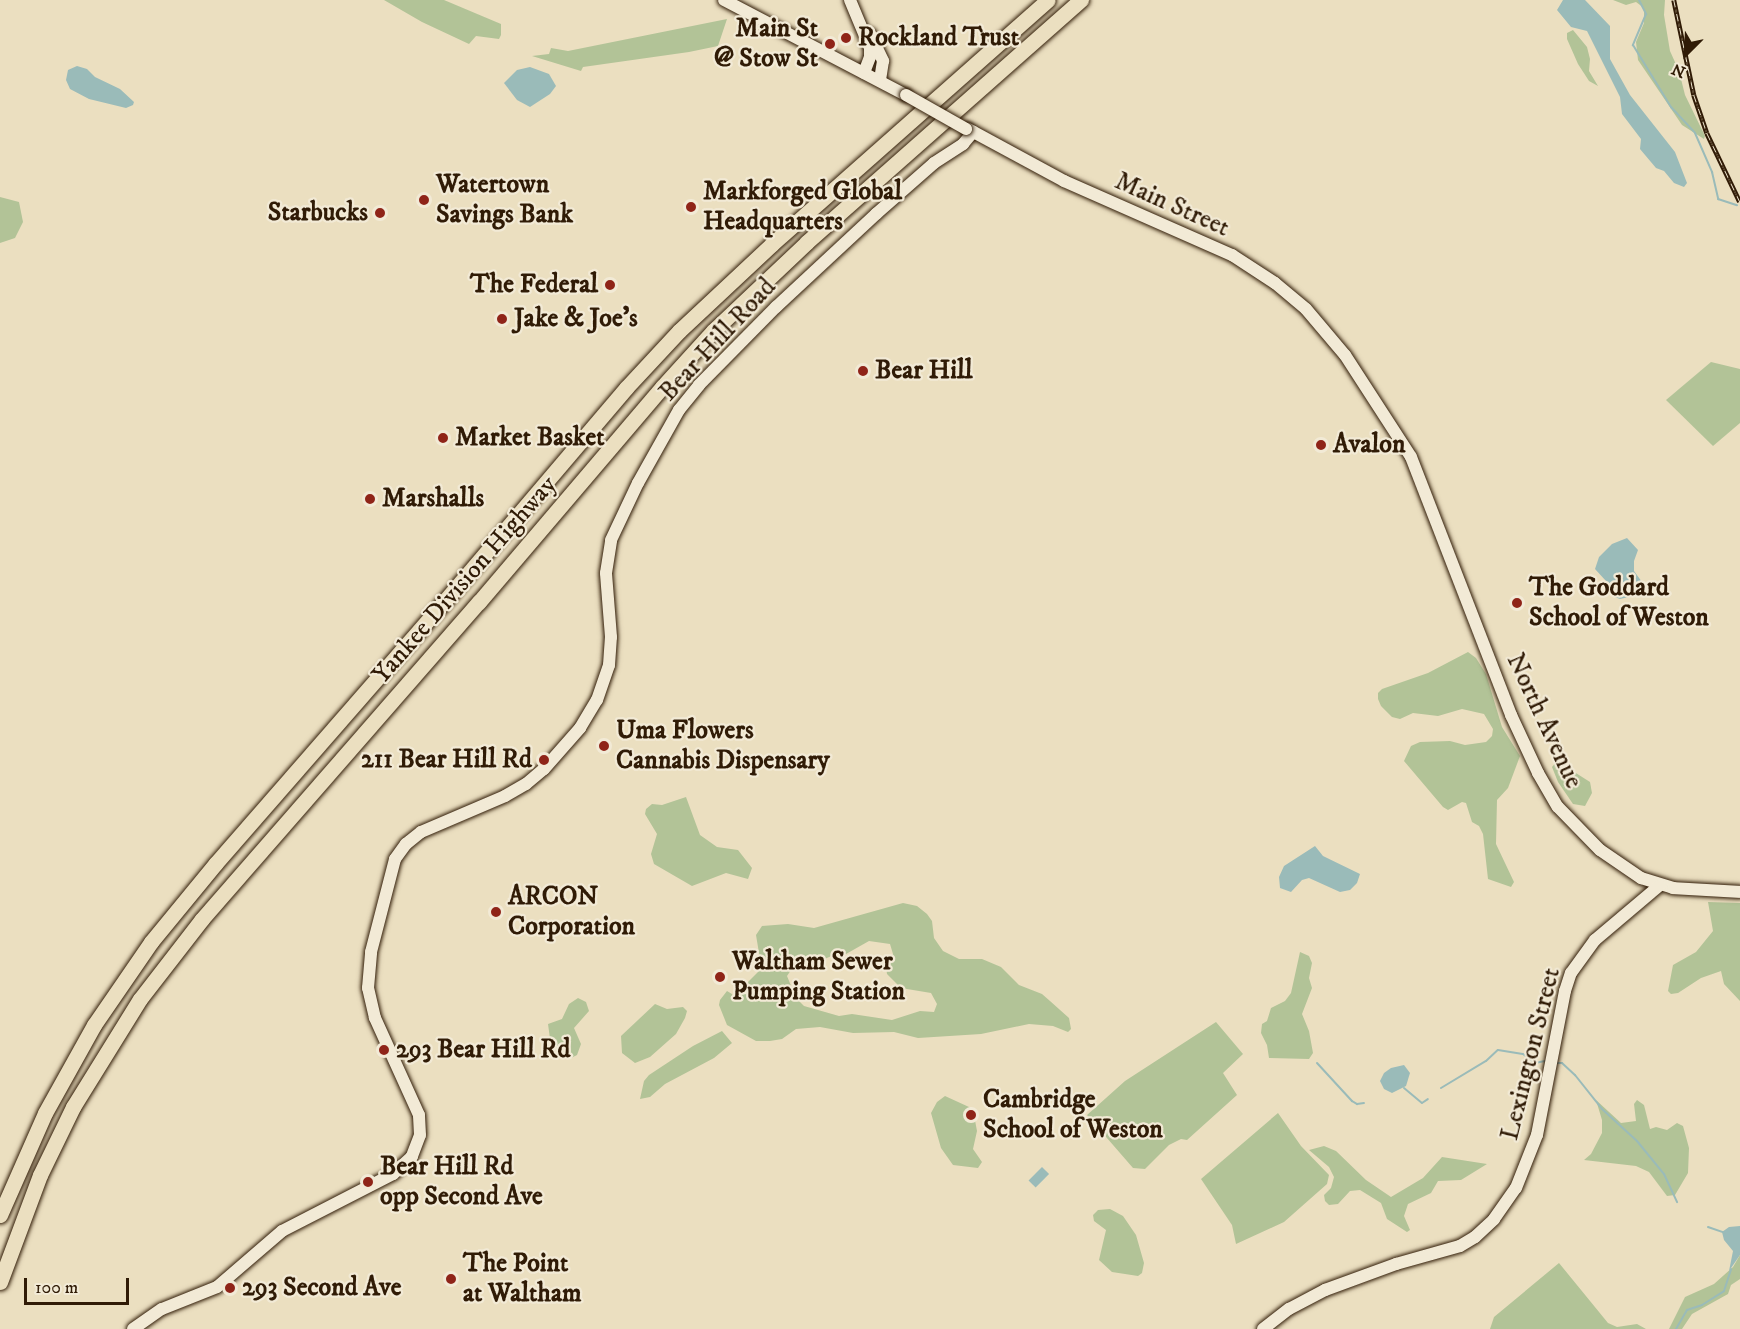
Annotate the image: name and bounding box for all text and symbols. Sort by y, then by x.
place label: Main St @ Stow St [714,13,818,74]
place label: Rockland Trust [858,22,1019,54]
north arrow [1656,24,1716,84]
marker: Rockland Trust [839,31,853,45]
marker: Main St @ Stow St [823,37,837,51]
text: N [1669,59,1689,82]
street label: Main Street [1110,166,1234,244]
place label: Watertown Savings Bank [436,169,573,230]
place label: Markforged Global Headquarters [703,176,902,237]
marker: Watertown Savings Bank [417,193,431,207]
place label: Starbucks [268,197,368,229]
marker: Markforged Global Headquarters [684,200,698,214]
marker: Starbucks [373,206,387,220]
place label: The Federal [470,269,598,301]
street label: Bear Hill Road [653,272,783,408]
marker: The Federal [603,278,617,292]
place label: Jake & Joe's [514,303,638,335]
marker: Jake & Joe's [495,312,509,326]
place label: Bear Hill [875,355,973,387]
marker: Bear Hill [856,364,870,378]
place label: Market Basket [455,422,605,454]
place label: Avalon [1333,429,1405,461]
marker: Market Basket [436,431,450,445]
marker: Avalon [1314,438,1328,452]
street label: Yankee Division Highway [366,470,564,690]
place label: Marshalls [382,483,484,515]
marker: Marshalls [363,492,377,506]
place label: The Goddard School of Weston [1529,572,1709,634]
marker: The Goddard School of Weston [1510,596,1524,610]
street label: North Avenue [1499,648,1589,794]
place label: Uma Flowers Cannabis Dispensary [616,715,830,776]
marker: Uma Flowers Cannabis Dispensary [597,739,611,753]
place label: 211 Bear Hill Rd [361,744,532,776]
marker: 211 Bear Hill Rd [537,753,551,767]
place label: ARCON Corporation [508,881,635,942]
marker: ARCON Corporation [489,905,503,919]
place label: Waltham Sewer Pumping Station [732,946,905,1008]
street label: Lexington Street [1494,964,1568,1144]
marker: Waltham Sewer Pumping Station [713,970,727,984]
place label: 293 Bear Hill Rd [396,1034,571,1066]
marker: 293 Bear Hill Rd [377,1043,391,1057]
place label: Cambridge School of Weston [983,1084,1163,1146]
marker: Cambridge School of Weston [964,1108,978,1122]
place label: Bear Hill Rd opp Second Ave [380,1151,543,1212]
marker: Bear Hill Rd opp Second Ave [361,1175,375,1189]
place label: The Point at Waltham [463,1248,582,1310]
scale bar [27,1266,132,1304]
place label: 293 Second Ave [242,1272,402,1304]
marker: The Point at Waltham [444,1272,458,1286]
text: 100 m [35,1277,78,1299]
marker: 293 Second Ave [223,1281,237,1295]

